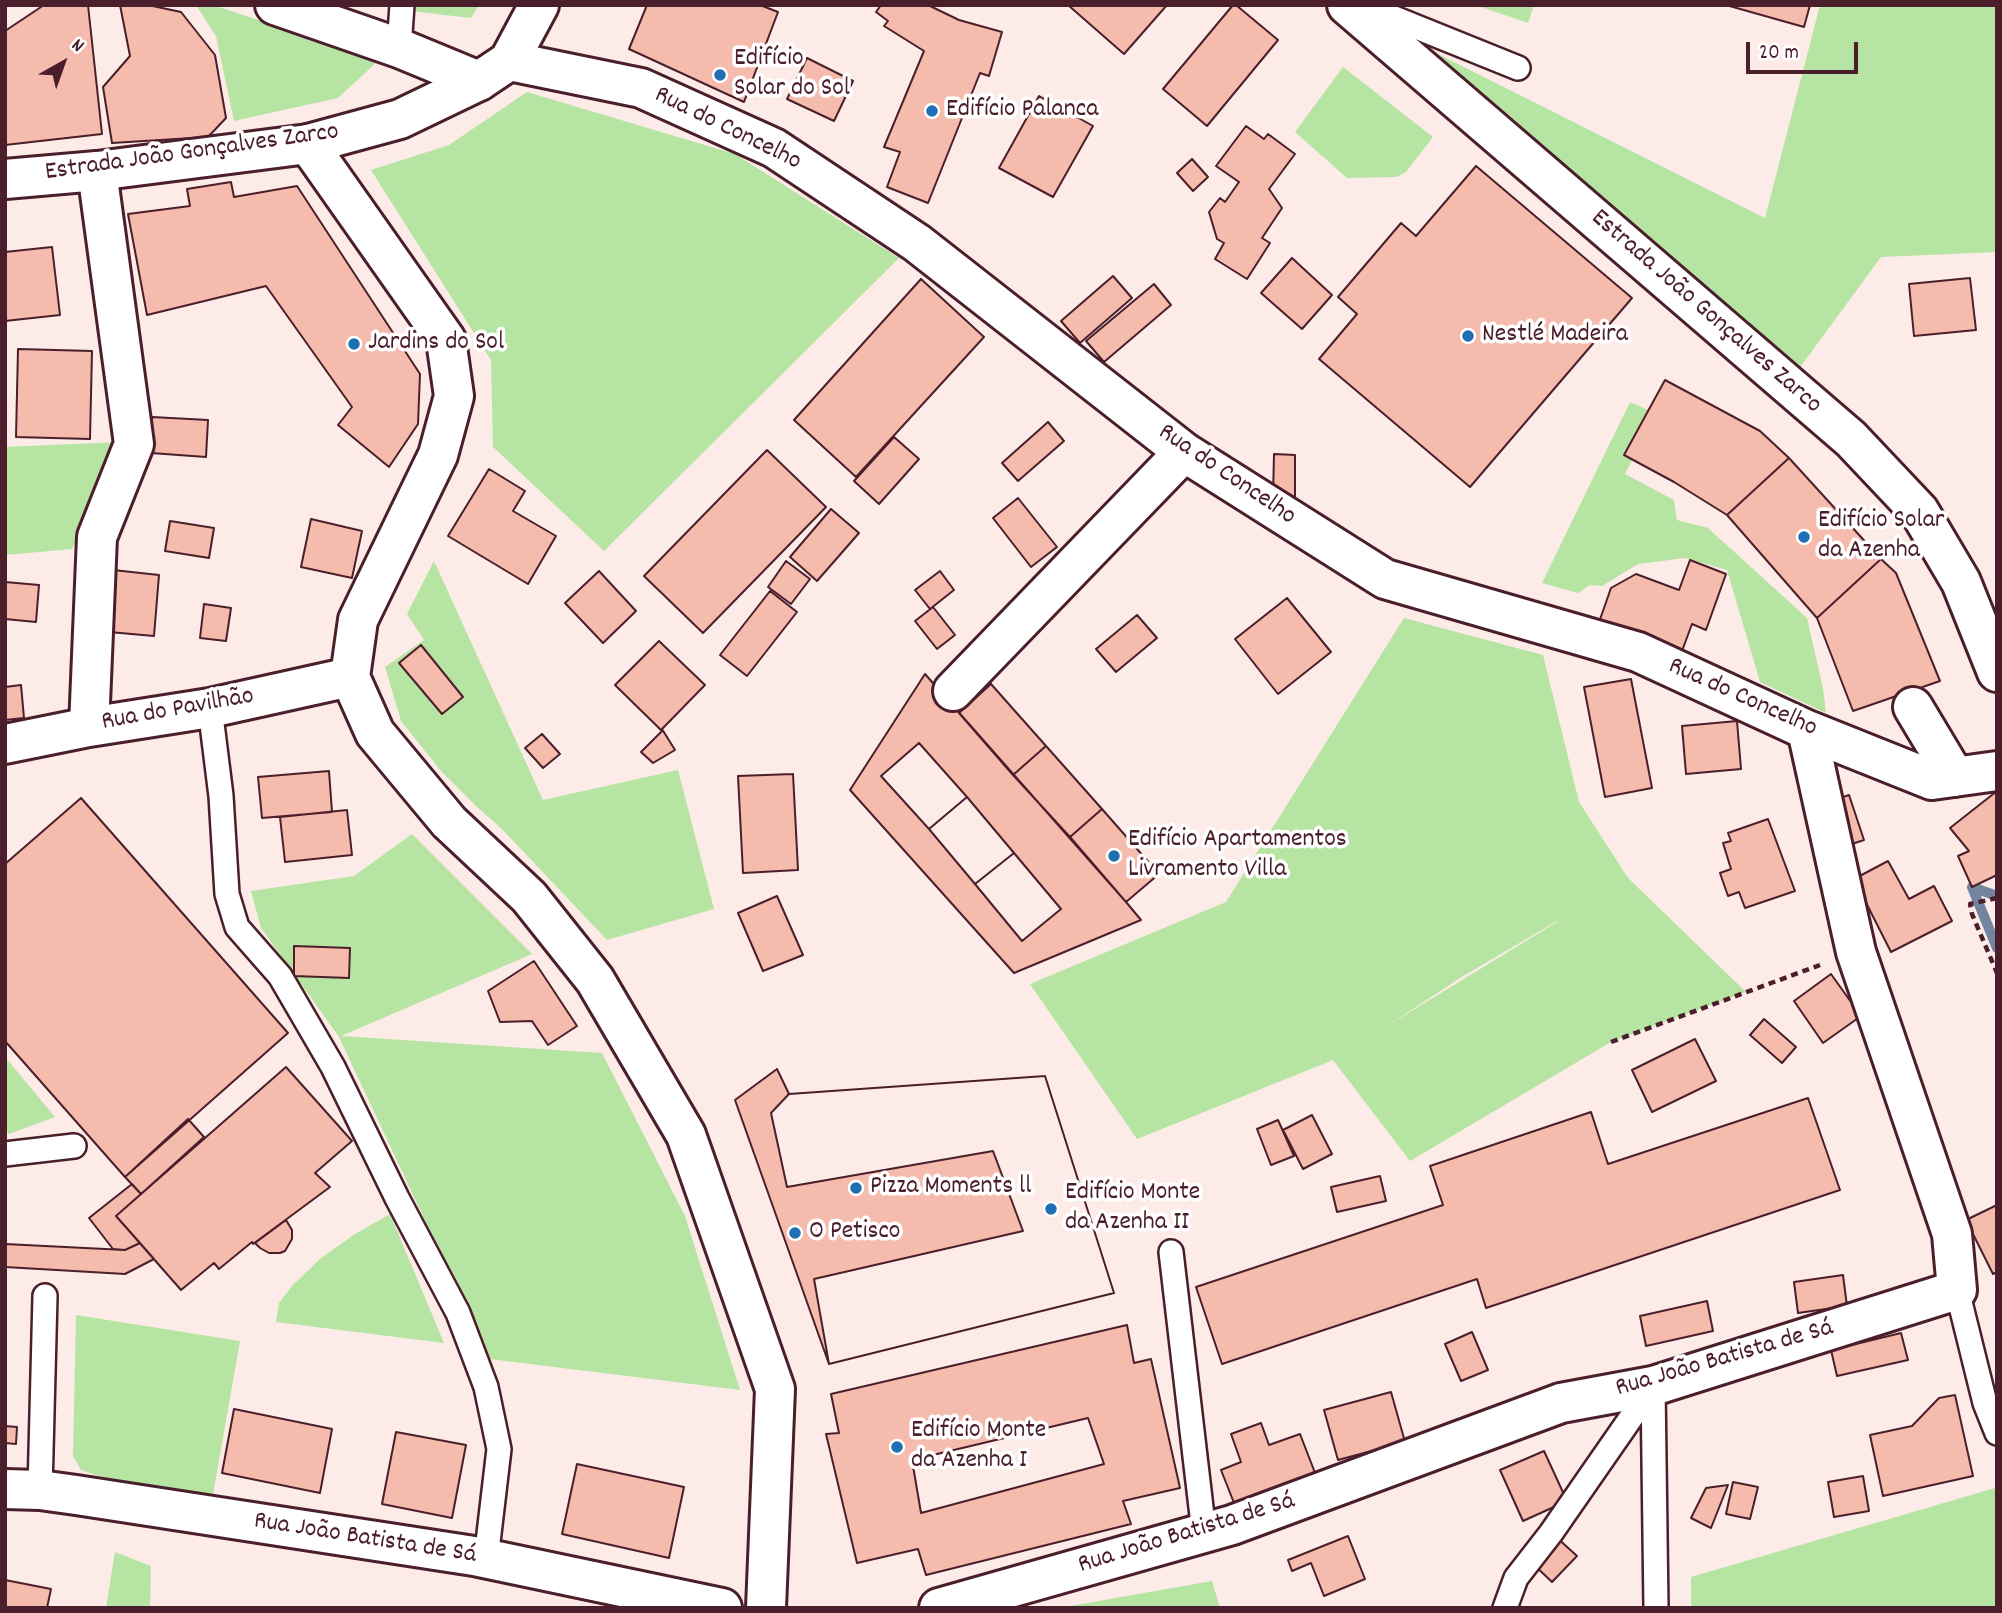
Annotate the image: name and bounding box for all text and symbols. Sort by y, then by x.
north arrow [28,28,98,98]
scale bar [1750,28,1862,72]
text: N [65,33,89,60]
text: 20 m [1759,39,1799,69]
place label: Edifício Solar do Sol [734,44,850,106]
marker: Edifício Solar do Sol [712,67,728,83]
street label: Rua do Concelho [648,81,806,179]
place label: Edifício Palanca [946,95,1098,127]
marker: Edifício Palanca [924,103,940,119]
street label: Estrada João Gonçalves Zarco [43,118,341,190]
street label: Estrada João Gonçalves Zarco [1583,204,1827,422]
place label: Nestlé Madeira [1482,320,1628,352]
place label: Jardins do Sol [368,328,504,360]
marker: Nestlé Madeira [1460,328,1476,344]
marker: Jardins do Sol [346,336,362,352]
street label: Rua do Concelho [1151,418,1301,534]
place label: Edifício Solar da Azenha [1818,506,1944,568]
marker: Edifício Solar da Azenha [1796,529,1812,545]
street label: Rua do Concelho [1663,652,1821,746]
street label: Rua do Pavilhão [99,682,257,740]
place label: Edifício Apartamentos Livramento Villa [1128,825,1347,886]
marker: Edifício Apartamentos Livramento Villa [1106,848,1122,864]
place label: Pizza Moments ll [870,1172,1031,1204]
place label: Edifício Monte da Azenha II [1065,1178,1200,1240]
marker: Pizza Moments ll [848,1180,864,1196]
marker: Edifício Monte da Azenha II [1043,1201,1059,1217]
place label: O Petisco [809,1217,900,1249]
marker: O Petisco [787,1225,803,1241]
street label: Rua João Batista de Sá [1612,1314,1838,1406]
place label: Edifício Monte da Azenha I [911,1416,1046,1478]
marker: Edifício Monte da Azenha I [889,1439,905,1455]
street label: Rua João Batista de Sá [1075,1487,1299,1583]
street label: Rua João Batista de Sá [251,1507,479,1573]

